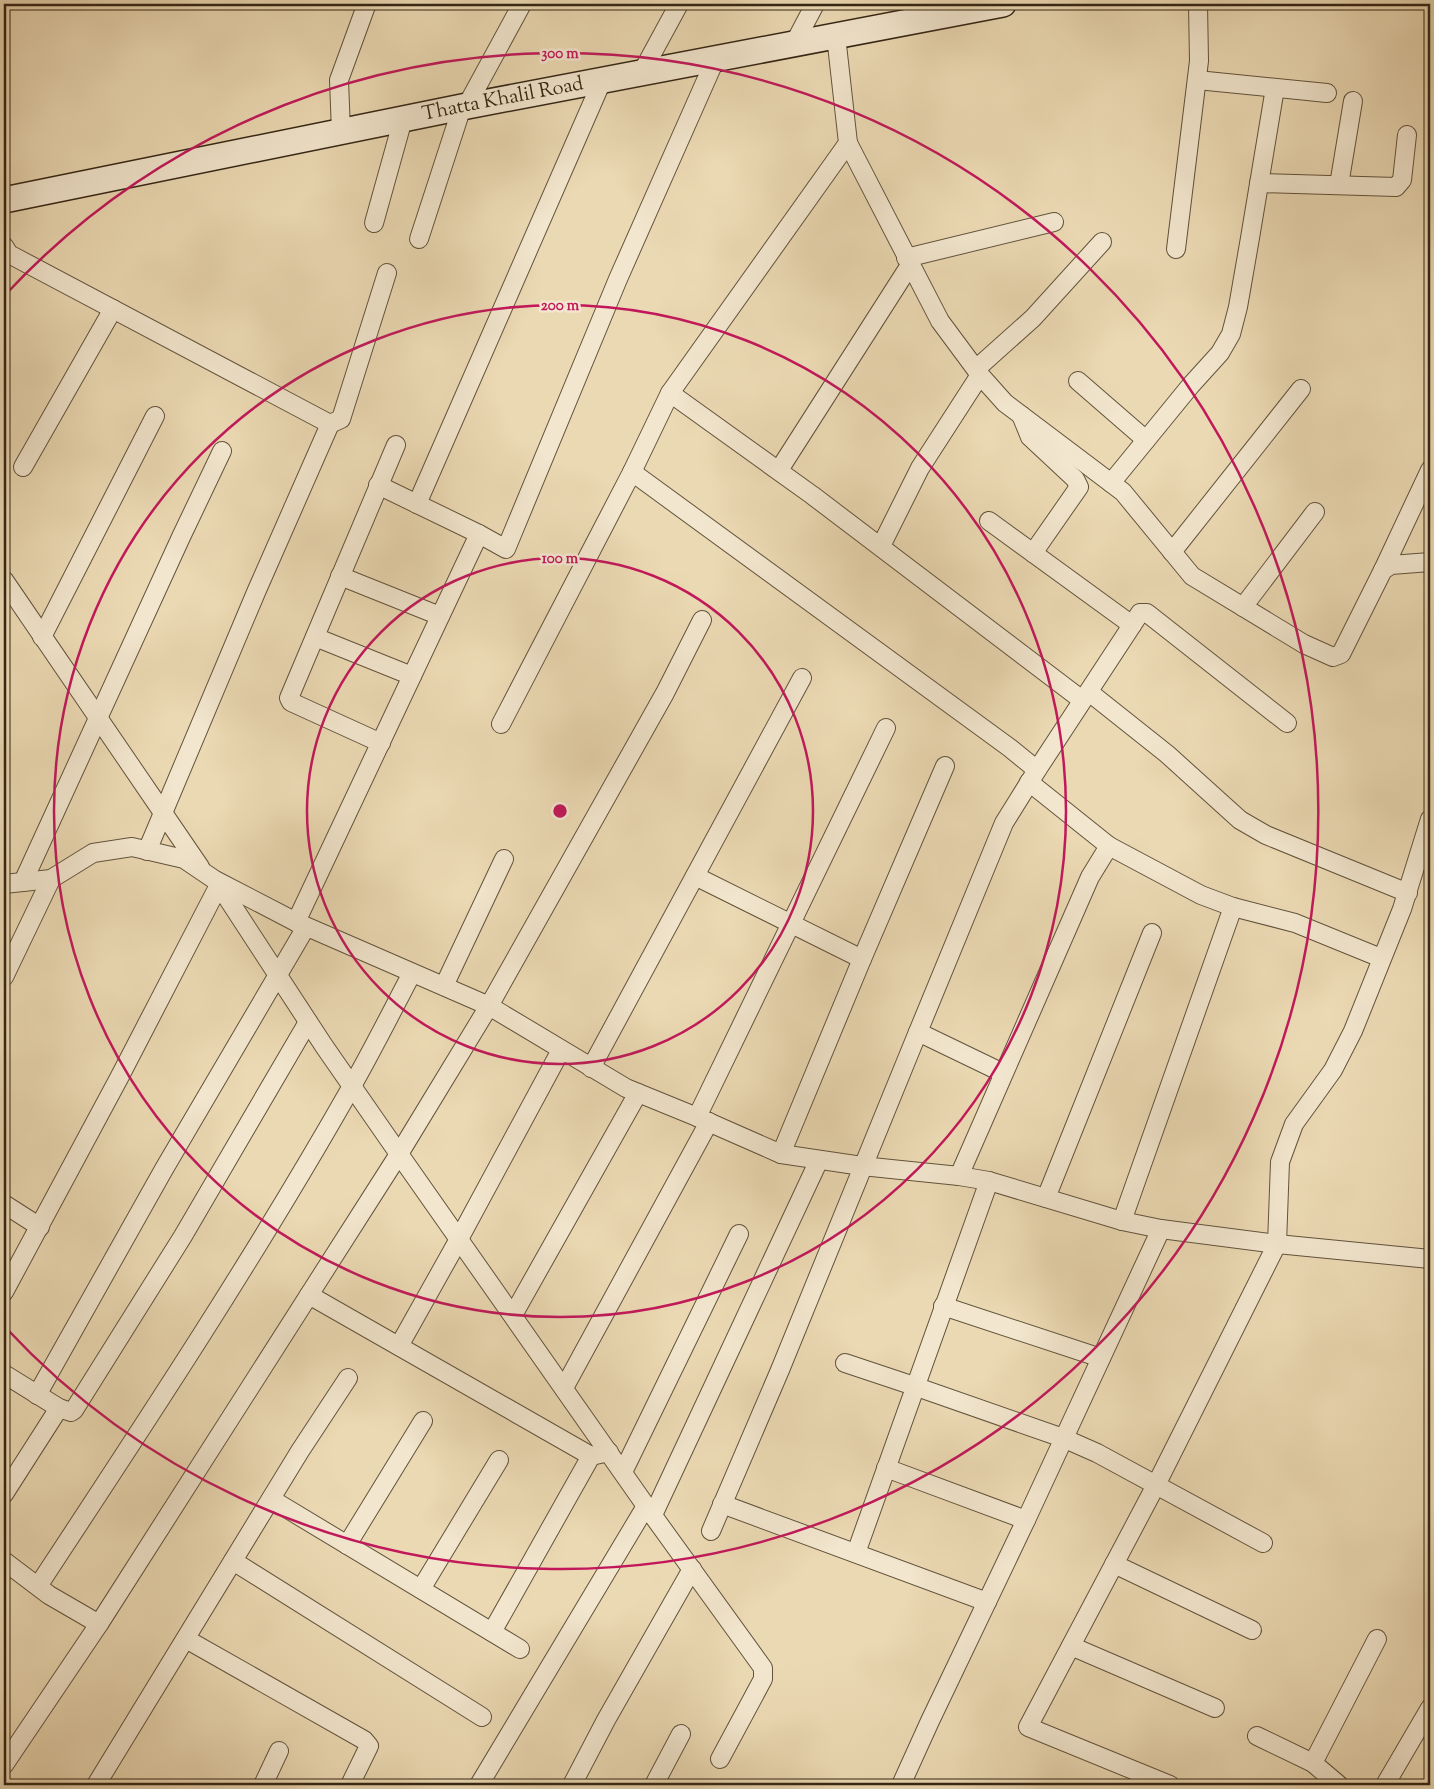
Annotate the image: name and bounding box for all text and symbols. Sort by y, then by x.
text: 300 m [541,44,579,65]
street label: Thatta Khalil Road [420,70,586,129]
text: 200 m [541,296,580,317]
text: 100 m [542,549,579,570]
centre of rings [551,802,569,820]

